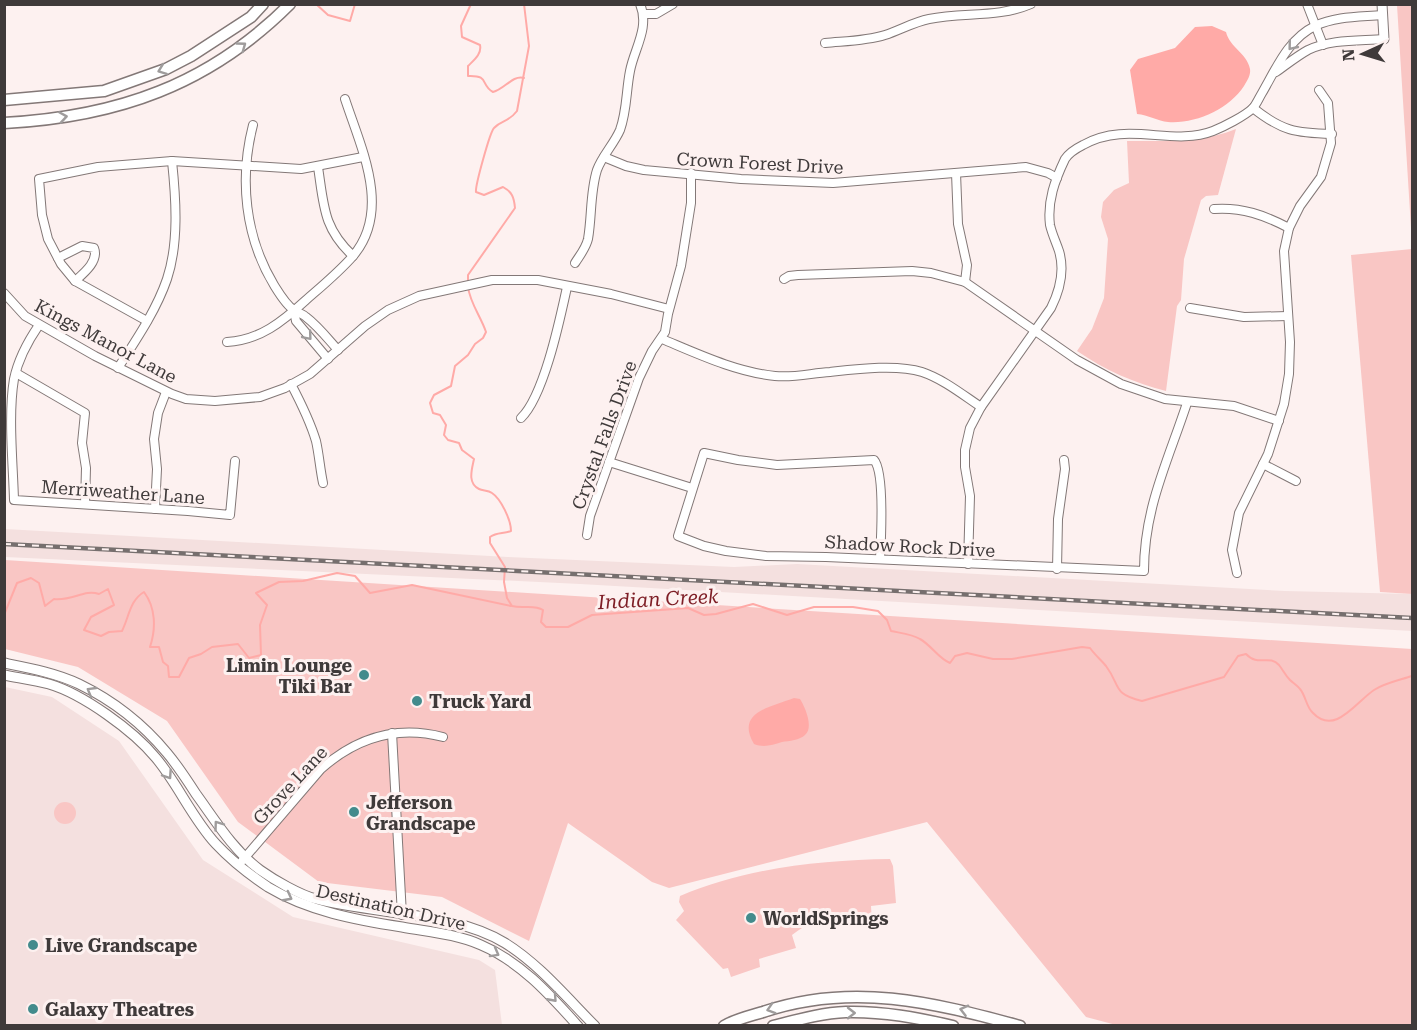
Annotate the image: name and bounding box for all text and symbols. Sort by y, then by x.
north arrow [1333,24,1393,84]
one-way arrow [1288,39,1299,50]
one-way arrow [235,43,246,54]
text: N [1339,48,1358,62]
one-way arrow [157,63,167,76]
one-way arrow [58,112,67,124]
street label: Crown Forest Drive [676,148,844,178]
street label: Kings Manor Lane [31,295,181,387]
one-way arrow [301,329,312,340]
street label: Crystal Falls Drive [567,357,641,512]
street label: Merriweather Lane [40,476,206,508]
street label: Shadow Rock Drive [824,531,996,561]
water label: Indian Creek [596,584,719,614]
place label: Limin Lounge Tiki Bar [226,655,352,697]
marker: Limin Lounge Tiki Bar [357,668,371,682]
one-way arrow [87,687,97,698]
place label: Truck Yard [429,691,531,712]
marker: Truck Yard [410,694,424,708]
street label: Grove Lane [249,742,332,828]
one-way arrow [161,768,172,779]
place label: Jefferson Grandscape [366,792,476,834]
marker: Jefferson Grandscape [347,805,361,819]
one-way arrow [214,820,225,831]
street label: Destination Drive [314,880,468,934]
one-way arrow [281,890,292,901]
place label: WorldSprings [763,908,889,929]
marker: WorldSprings [744,911,758,925]
place label: Live Grandscape [45,935,198,956]
marker: Live Grandscape [26,938,40,952]
one-way arrow [489,945,499,957]
one-way arrow [546,991,557,1002]
place label: Galaxy Theatres [45,999,194,1020]
marker: Galaxy Theatres [26,1002,40,1016]
one-way arrow [766,1002,777,1014]
one-way arrow [959,1005,969,1018]
one-way arrow [846,1007,855,1019]

